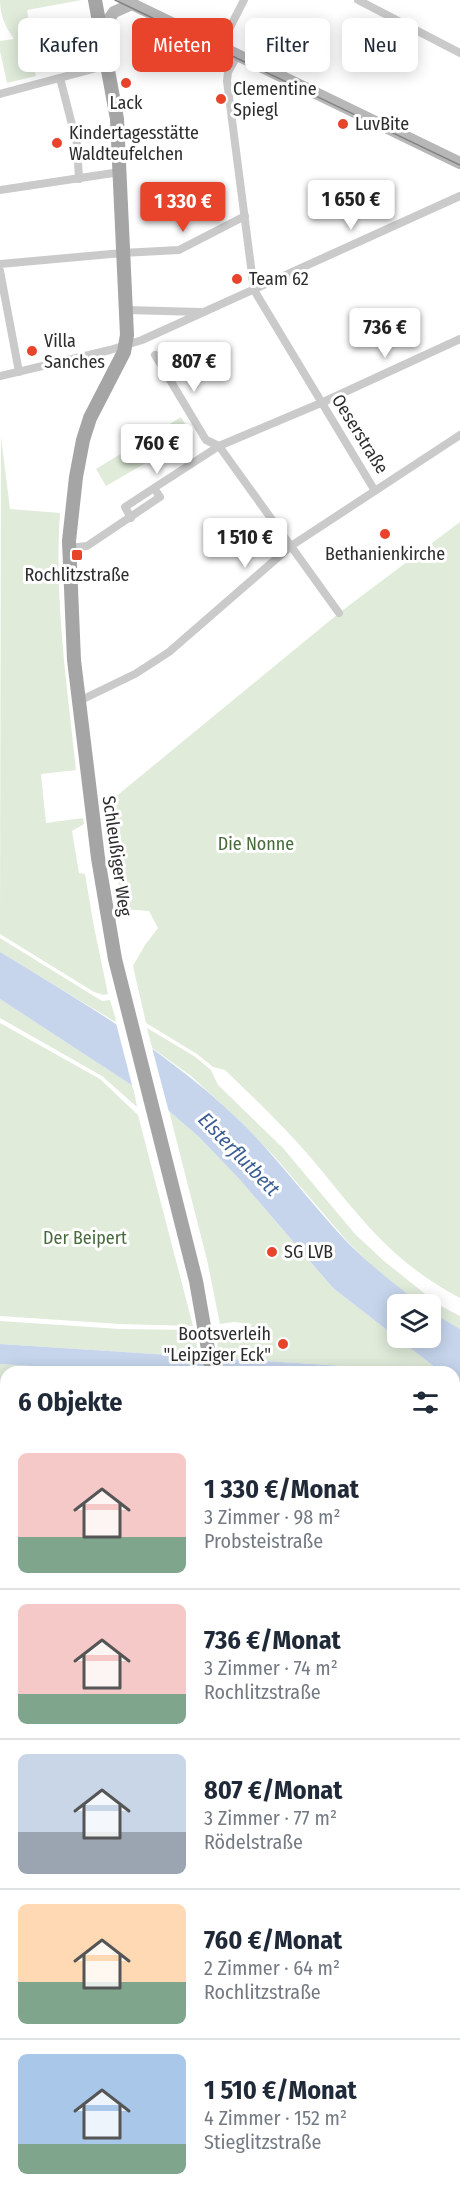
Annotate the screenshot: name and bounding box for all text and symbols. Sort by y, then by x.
chip: Kaufen [18,18,120,72]
chip: Mieten [132,18,233,72]
chip: Filter [245,18,330,72]
chip: Neu [342,18,418,72]
marker: Lack [119,76,133,90]
place label: Clementine Spiegl [233,78,317,121]
place label: Lack [110,92,143,114]
marker: Clementine Spiegl [214,92,228,106]
place label: LuvBite [355,113,409,135]
marker: LuvBite [336,117,350,131]
place label: Kindertagesstätte Waldteufelchen [69,122,199,165]
marker: Kindertagesstätte Waldteufelchen [50,136,64,150]
pin: 1 650 € [296,180,406,231]
pin: 1 330 € [128,182,238,233]
text: 1 650 € [322,187,380,211]
text: 1 330 € [154,189,212,213]
place label: Team 62 [249,268,309,290]
marker: Team 62 [230,272,244,286]
pin: 736 € [343,308,427,359]
text: 736 € [363,315,407,339]
place label: Villa Sanches [44,330,105,373]
pin: 807 € [152,342,236,393]
marker: Villa Sanches [25,344,39,358]
text: 807 € [172,349,216,373]
street label: Oeserstraße [327,390,393,478]
pin: 760 € [115,424,199,475]
text: 760 € [135,431,179,455]
pin: 1 510 € [190,518,300,569]
text: 1 510 € [217,525,273,549]
marker: Bethanienkirche [378,527,392,541]
place label: Bethanienkirche [325,543,445,565]
marker: Rochlitzstraße [70,548,84,562]
place label: Rochlitzstraße [24,564,130,586]
street label: Schleußiger Weg [98,794,136,918]
park label: Die Nonne [218,833,294,855]
water label: Elsterflutbett [193,1107,285,1201]
park label: Der Beipert [43,1227,127,1249]
place label: SG LVB [284,1241,333,1263]
marker: SG LVB [265,1245,279,1259]
map controls [387,1294,441,1348]
button: layers [387,1294,441,1348]
place label: Bootsverleih "Leipziger Eck" [164,1323,271,1366]
marker: Bootsverleih "Leipziger Eck" [276,1337,290,1351]
icon: filters [409,1386,442,1419]
text: 6 Objekte [18,1387,123,1418]
text: 1 330 €/Monat [204,1474,359,1505]
icon: home [66,1477,138,1549]
text: 3 Zimmer · 98 m² [204,1505,340,1529]
text: Probsteistraße [204,1529,323,1553]
text: 736 €/Monat [204,1625,341,1656]
icon: home [66,1628,138,1700]
text: 3 Zimmer · 74 m² [204,1656,338,1680]
text: Rochlitzstraße [204,1680,321,1704]
text: 807 €/Monat [204,1775,342,1806]
icon: home [66,1778,138,1850]
text: 3 Zimmer · 77 m² [204,1806,337,1830]
text: Rödelstraße [204,1830,303,1854]
text: 760 €/Monat [204,1925,342,1956]
icon: home [66,1928,138,2000]
text: 2 Zimmer · 64 m² [204,1956,340,1980]
text: Rochlitzstraße [204,1980,321,2004]
text: 1 510 €/Monat [204,2075,357,2106]
icon: home [66,2078,138,2150]
text: 4 Zimmer · 152 m² [204,2106,347,2130]
text: Stieglitzstraße [204,2130,321,2154]

